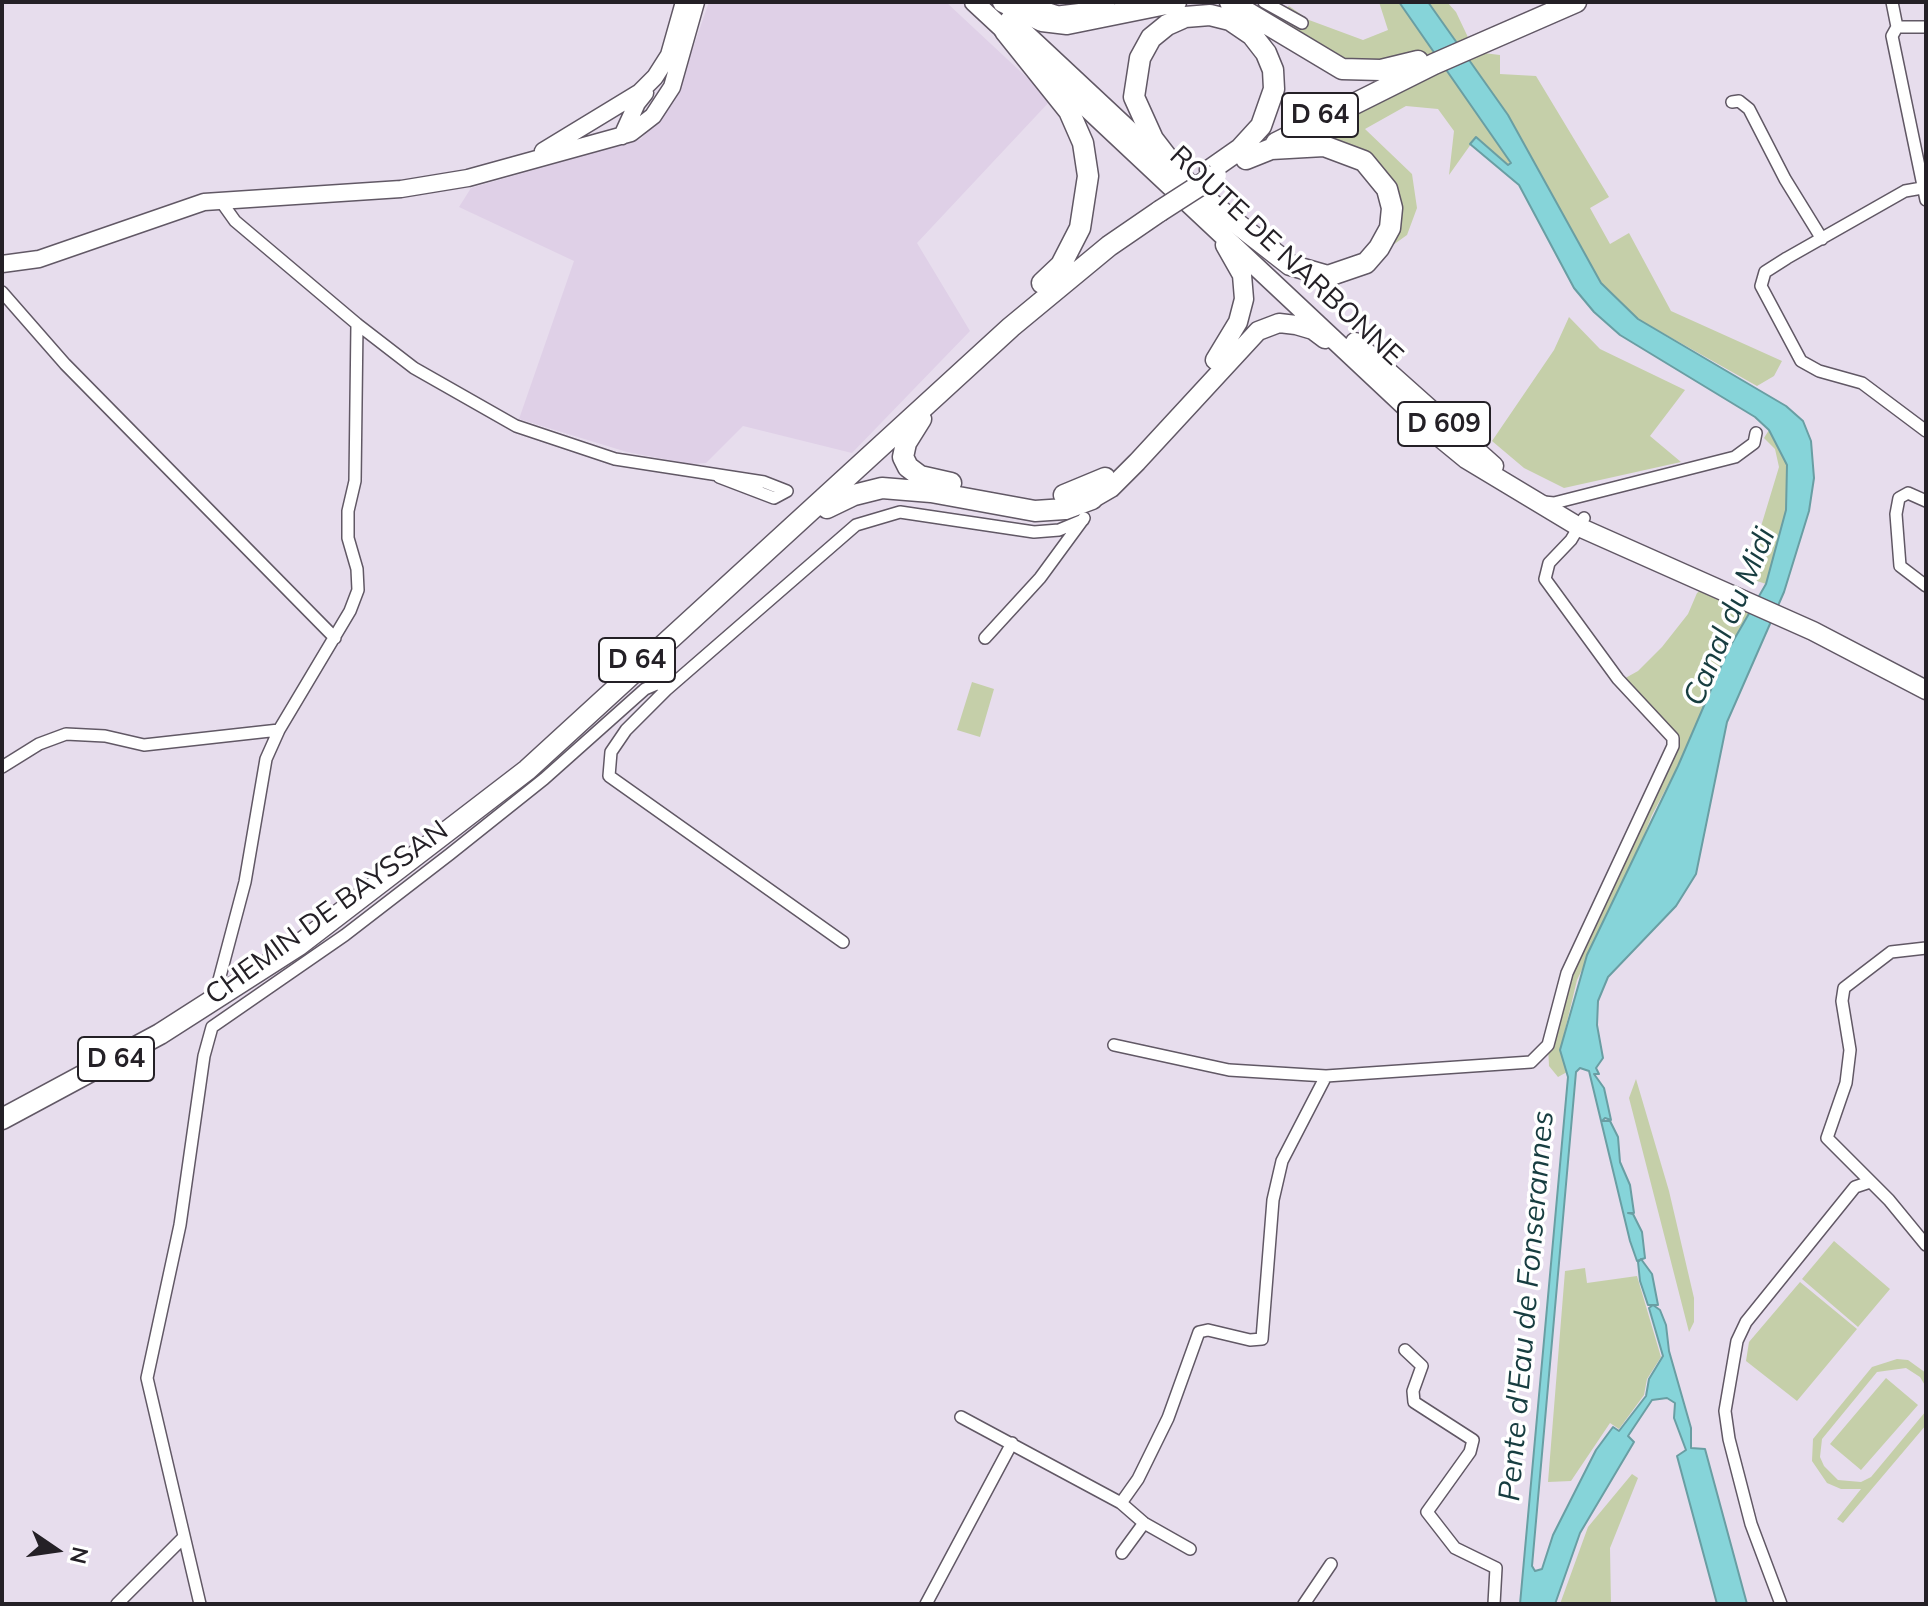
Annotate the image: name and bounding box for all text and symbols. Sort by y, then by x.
road number: D 64 [1282,93,1358,137]
street label: ROUTE DE NARBONNE [1162,139,1410,373]
road number: D 609 [1398,402,1490,446]
water label: Canal du Midi [1676,523,1784,711]
road number: D 64 [599,638,675,682]
street label: CHEMIN DE BAYSSAN [199,814,455,1012]
road number: D 64 [78,1037,154,1081]
water label: Pente d'Eau de Fonserannes [1492,1109,1562,1503]
north arrow [16,1510,96,1590]
text: N [64,1544,95,1567]

